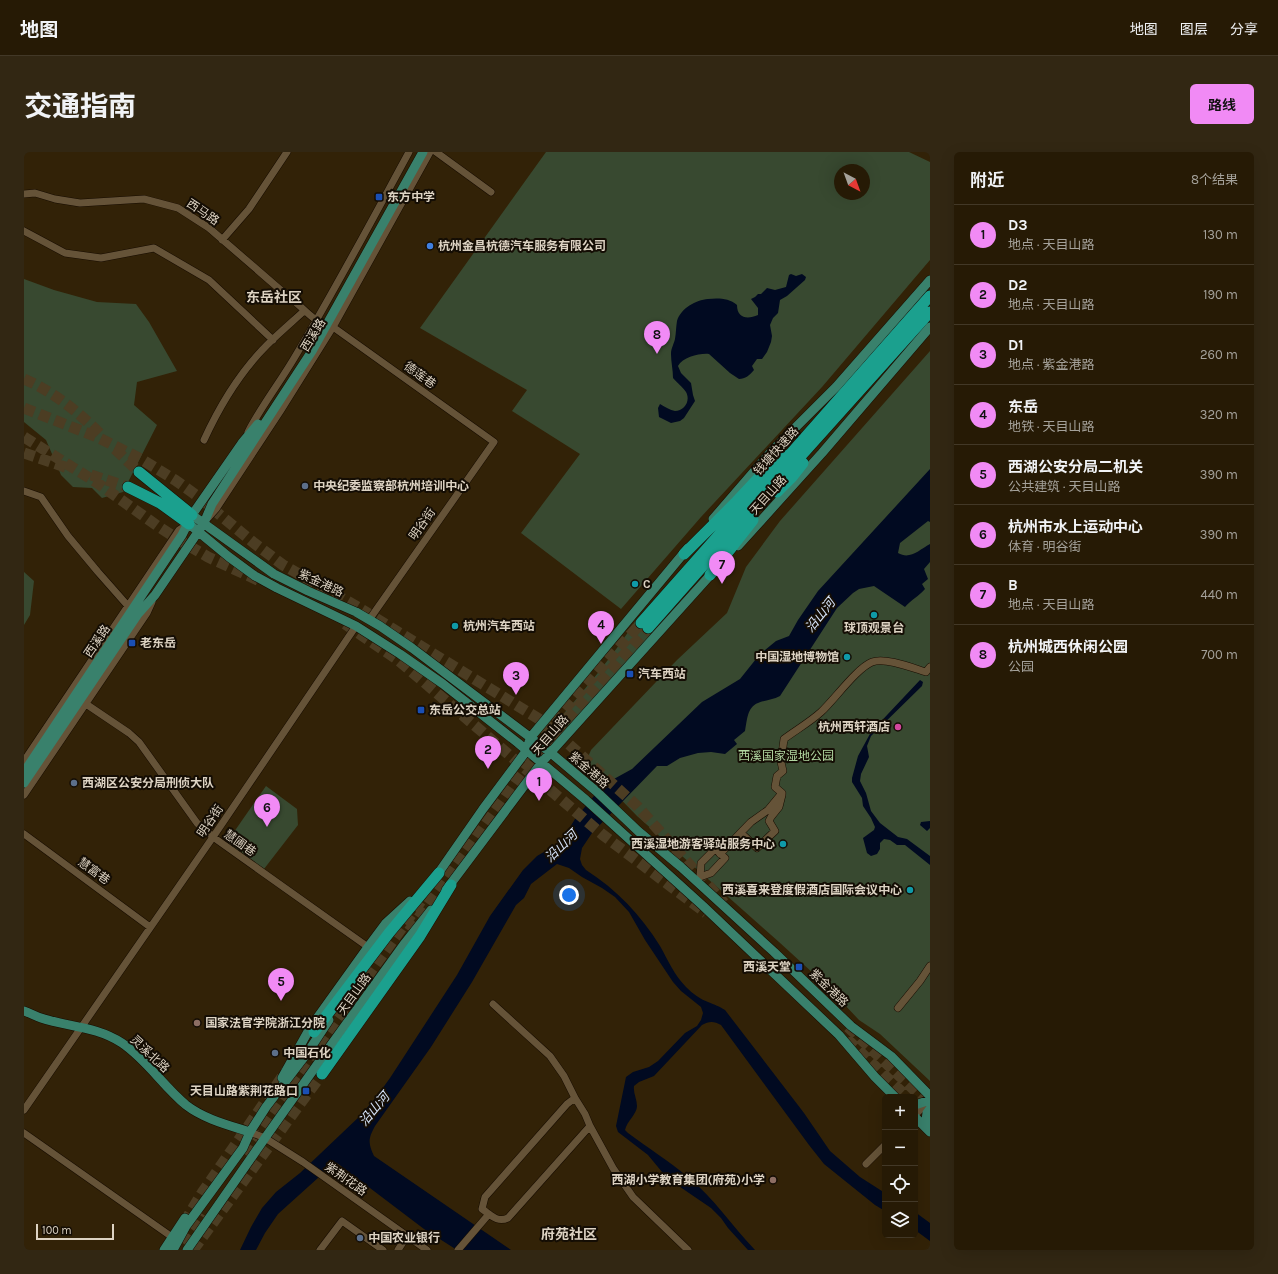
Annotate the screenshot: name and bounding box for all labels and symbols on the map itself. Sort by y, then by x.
north arrow [834,164,870,200]
place label: 东方中学 [387,190,435,204]
marker: 东方中学 [374,192,384,202]
street label: 西马路 [184,196,222,228]
place label: 杭州金昌杭德汽车服务有限公司 [438,239,606,253]
marker: 杭州金昌杭德汽车服务有限公司 [425,241,435,251]
district label: 东岳社区 [246,289,302,306]
street label: 西溪路 [298,316,328,354]
pin: 8 [644,321,670,354]
street label: 德莲巷 [401,359,439,391]
street label: 钱塘快速路 [751,424,801,478]
street label: 天目山路 [747,472,789,518]
place label: 中央纪委监察部杭州培训中心 [313,479,469,493]
marker: 中央纪委监察部杭州培训中心 [300,481,310,491]
street label: 明谷街 [406,505,438,543]
pin: 7 [709,551,735,584]
street label: 紫金港路 [296,567,346,599]
place label: C [643,577,651,591]
marker: C [630,579,640,589]
water label: 沿山河 [802,593,840,635]
marker: 球顶观景台 [869,610,879,620]
pin: 4 [588,611,614,644]
place label: 杭州汽车西站 [463,619,535,633]
marker: 杭州汽车西站 [450,621,460,631]
place label: 球顶观景台 [844,621,904,635]
street label: 西溪路 [81,622,113,660]
place label: 老东岳 [140,636,176,650]
marker: 老东岳 [127,638,137,648]
place label: 中国湿地博物馆 [755,650,839,664]
marker: 中国湿地博物馆 [842,652,852,662]
pin: 3 [503,662,529,695]
place label: 汽车西站 [638,667,686,681]
marker: 汽车西站 [625,669,635,679]
place label: 东岳公交总站 [429,703,501,717]
marker: 东岳公交总站 [416,705,426,715]
street label: 天目山路 [529,712,571,758]
place label: 杭州西轩酒店 [818,720,890,734]
marker: 杭州西轩酒店 [893,722,903,732]
pin: 2 [475,736,501,769]
street label: 紫金港路 [566,749,612,791]
park label: 西溪国家湿地公园 [738,749,834,763]
pin: 1 [526,768,552,801]
place label: 西湖区公安分局刑侦大队 [82,776,214,790]
marker: 西湖区公安分局刑侦大队 [69,778,79,788]
pin: 6 [254,794,280,827]
street label: 明谷街 [194,802,226,840]
water label: 沿山河 [542,825,582,865]
street label: 慧圃巷 [221,827,259,859]
place label: 西溪湿地游客驿站服务中心 [631,837,775,851]
marker: 西溪湿地游客驿站服务中心 [778,839,788,849]
street label: 慧富巷 [75,855,113,887]
place label: 西溪喜来登度假酒店国际会议中心 [722,883,902,897]
your location [559,885,579,905]
marker: 西溪喜来登度假酒店国际会议中心 [905,885,915,895]
place label: 西溪天堂 [743,960,791,974]
marker: 西溪天堂 [794,962,804,972]
street label: 紫金港路 [807,966,851,1010]
pin: 5 [268,968,294,1001]
street label: 天目山路 [334,970,374,1018]
place label: 国家法官学院浙江分院 [205,1016,325,1030]
marker: 国家法官学院浙江分院 [192,1018,202,1028]
street label: 灵溪北路 [128,1033,172,1075]
place label: 中国石化 [283,1046,331,1060]
marker: 中国石化 [270,1048,280,1058]
place label: 天目山路紫荆花路口 [190,1084,298,1098]
marker: 天目山路紫荆花路口 [301,1086,311,1096]
water label: 沿山河 [356,1087,394,1129]
street label: 紫荆花路 [322,1159,370,1199]
place label: 西湖小学教育集团(府苑)小学 [611,1173,765,1187]
marker: 西湖小学教育集团(府苑)小学 [768,1175,778,1185]
scale bar [36,1222,114,1241]
district label: 府苑社区 [541,1226,597,1243]
place label: 中国农业银行 [368,1231,440,1245]
marker: 中国农业银行 [355,1233,365,1243]

